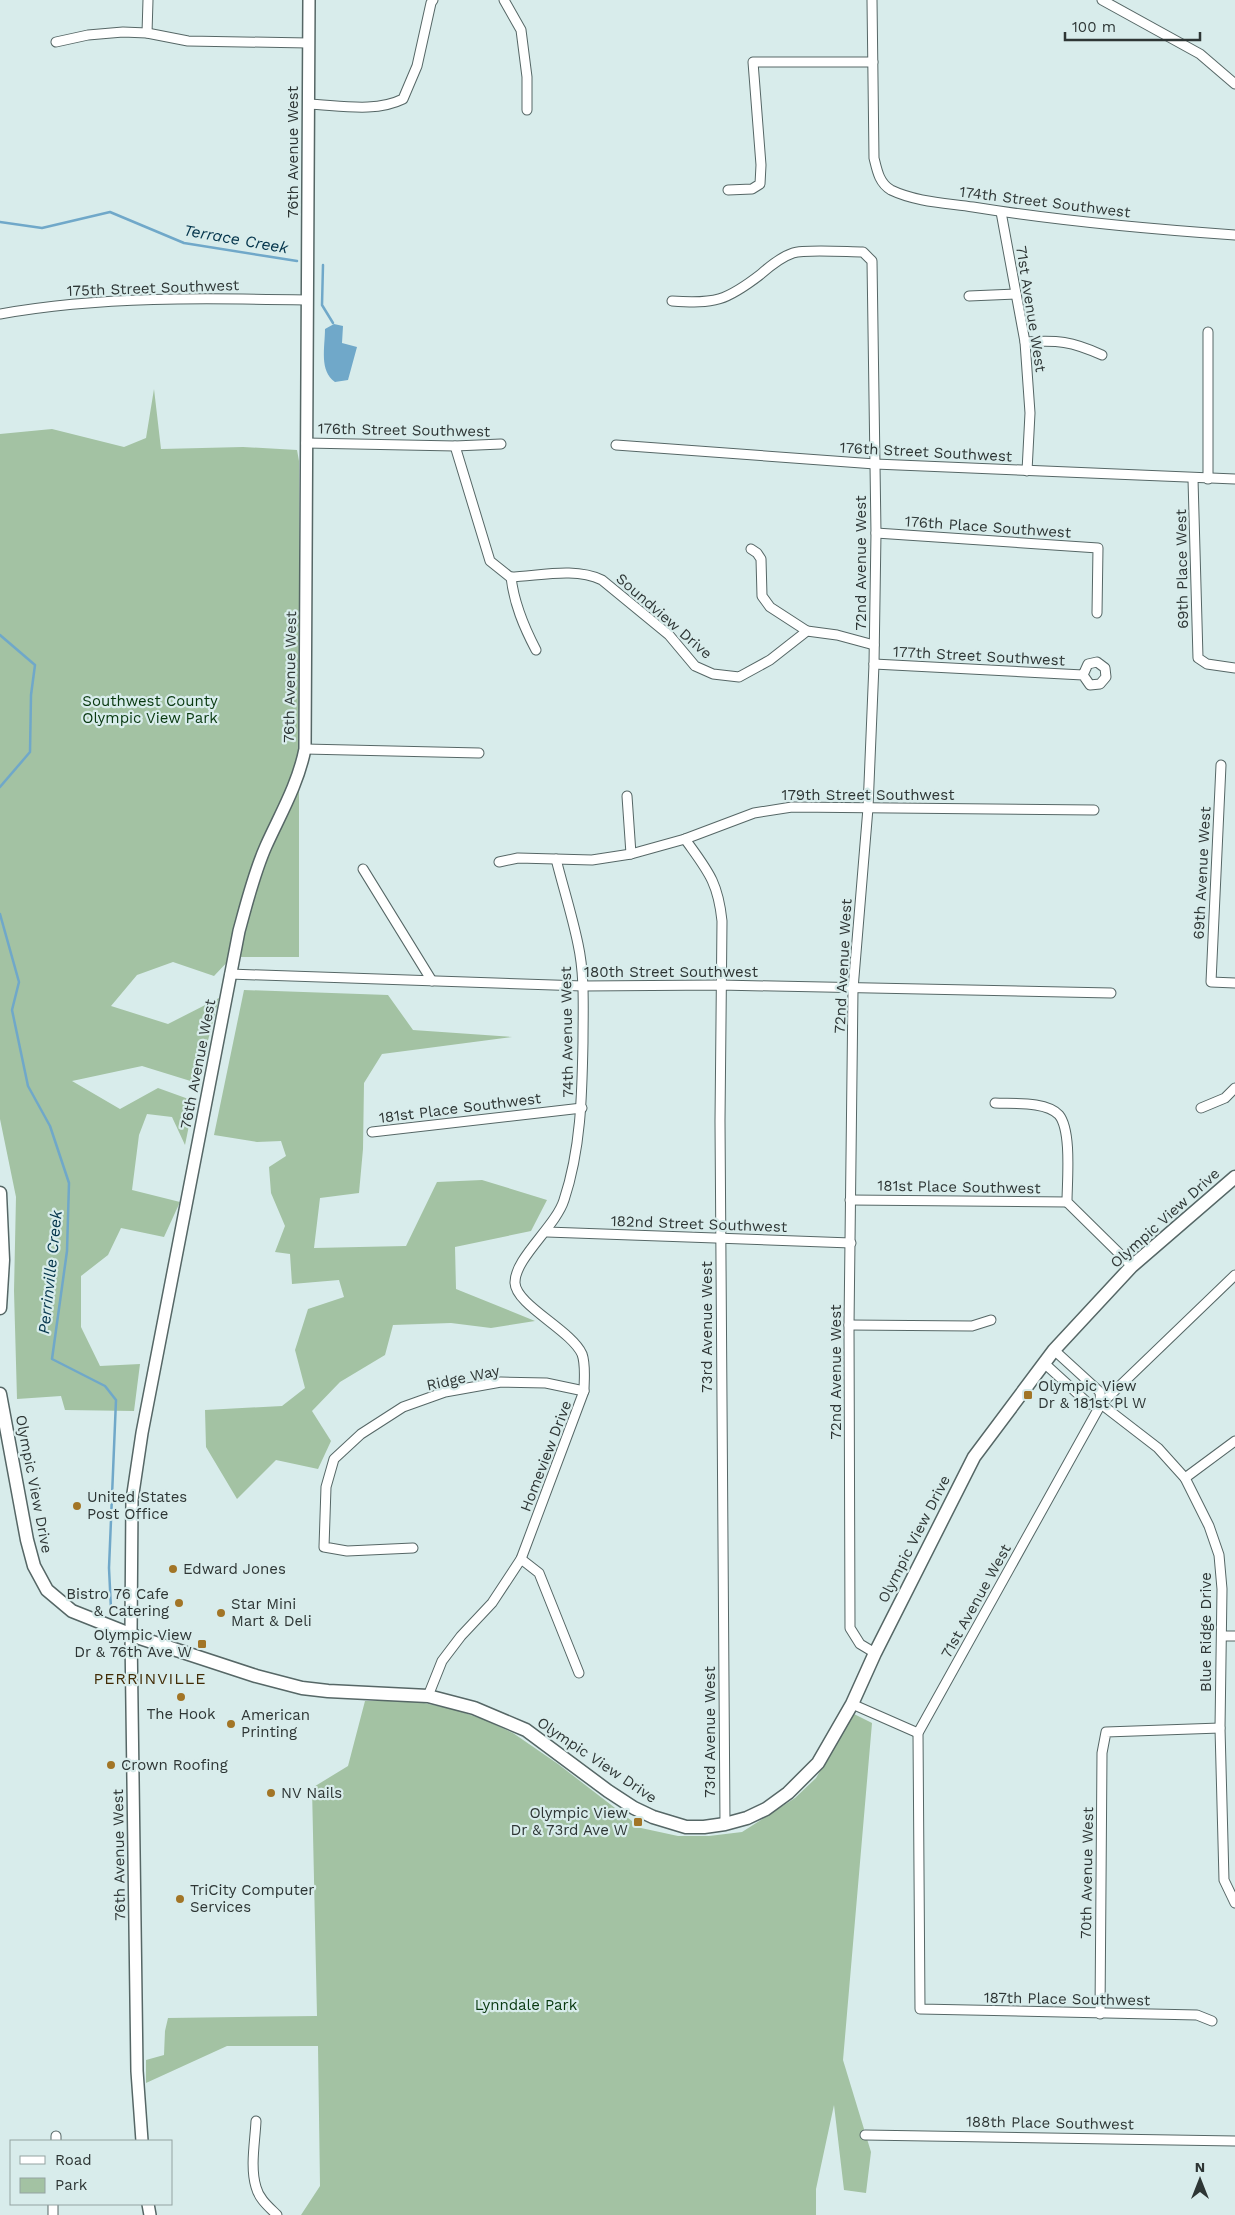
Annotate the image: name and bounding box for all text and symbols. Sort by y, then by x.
scale bar [1065,10,1200,42]
text: 100 m [1072,18,1116,36]
street label: 76th Avenue West [284,85,302,218]
street label: 174th Street Southwest [959,183,1132,221]
water label: Terrace Creek [182,220,291,258]
street label: 71st Avenue West [1012,245,1050,374]
street label: 175th Street Southwest [67,276,240,300]
street label: 176th Street Southwest [318,419,491,441]
street label: 176th Street Southwest [839,438,1013,466]
street label: 72nd Avenue West [852,495,870,630]
street label: 69th Place West [1172,508,1192,629]
street label: 176th Place Southwest [904,512,1072,542]
street label: Soundview Drive [612,569,716,663]
street label: 76th Avenue West [280,610,300,743]
street label: 177th Street Southwest [893,643,1066,670]
park label: Southwest County Olympic View Park [82,692,218,727]
street label: 179th Street Southwest [782,786,955,804]
street label: 69th Avenue West [1190,805,1215,940]
street label: 72nd Avenue West [830,897,856,1034]
street label: 180th Street Southwest [584,963,759,981]
street label: 74th Avenue West [557,966,577,1098]
street label: 76th Avenue West [177,997,220,1130]
street label: 181st Place Southwest [378,1089,543,1127]
street label: Olympic View Drive [1107,1164,1223,1272]
street label: 181st Place Southwest [877,1177,1041,1197]
water label: Perrinville Creek [34,1208,66,1335]
street label: 182nd Street Southwest [611,1212,788,1236]
street label: 73rd Avenue West [698,1261,716,1393]
street label: 72nd Avenue West [827,1304,845,1439]
street label: Ridge Way [425,1361,501,1395]
place label: Olympic View Dr & 181st Pl W [1038,1377,1146,1412]
marker: Olympic View Dr & 181st Pl W [1022,1389,1034,1401]
street label: Homeview Drive [517,1398,575,1514]
street label: Olympic View Drive [12,1413,56,1555]
street label: Olympic View Drive [874,1472,954,1606]
place label: United States Post Office [87,1488,187,1523]
marker: United States Post Office [71,1500,83,1512]
street label: 71st Avenue West [937,1540,1015,1661]
place label: Edward Jones [183,1560,286,1578]
marker: Edward Jones [167,1563,179,1575]
street label: Blue Ridge Drive [1197,1572,1215,1692]
place label: Bistro 76 Cafe & Catering [66,1585,169,1620]
place label: Star Mini Mart & Deli [231,1595,312,1630]
marker: Bistro 76 Cafe & Catering [173,1597,185,1609]
marker: Star Mini Mart & Deli [215,1607,227,1619]
place label: Olympic View Dr & 76th Ave W [74,1626,192,1661]
marker: Olympic View Dr & 76th Ave W [196,1638,208,1650]
street label: 73rd Avenue West [701,1666,719,1798]
district label: PERRINVILLE [93,1669,207,1688]
marker: The Hook [175,1691,187,1703]
place label: The Hook [146,1705,216,1723]
place label: American Printing [241,1706,310,1741]
street label: Olympic View Drive [534,1713,660,1807]
marker: American Printing [225,1718,237,1730]
place label: Crown Roofing [121,1756,228,1774]
marker: Crown Roofing [105,1759,117,1771]
place label: NV Nails [281,1784,342,1802]
marker: NV Nails [265,1787,277,1799]
street label: 76th Avenue West [109,1788,129,1921]
place label: Olympic View Dr & 73rd Ave W [511,1804,628,1839]
street label: 70th Avenue West [1077,1806,1097,1939]
marker: Olympic View Dr & 73rd Ave W [632,1816,644,1828]
place label: TriCity Computer Services [190,1881,315,1916]
marker: TriCity Computer Services [174,1893,186,1905]
street label: 187th Place Southwest [984,1989,1151,2009]
park label: Lynndale Park [475,1996,578,2014]
street label: 188th Place Southwest [966,2113,1135,2133]
legend [10,2140,172,2205]
text: Road [55,2151,92,2169]
north arrow [1175,2155,1225,2205]
text: N [1195,2159,1205,2175]
text: Park [55,2176,88,2194]

